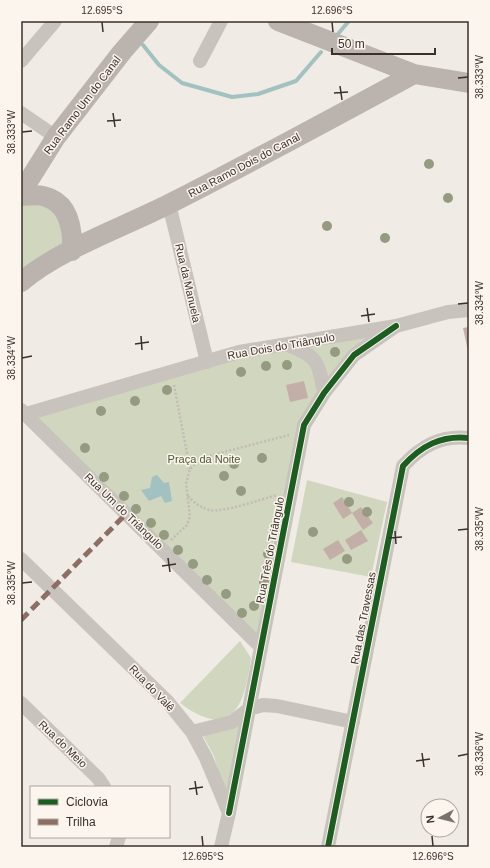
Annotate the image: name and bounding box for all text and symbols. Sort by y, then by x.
text: 12.695°S [81,5,123,16]
text: 12.696°S [311,5,353,16]
scale bar [332,30,435,56]
text: 50 m [338,37,365,51]
street label: Rua Ramo Um do Canal [41,54,123,156]
text: 38.333°W [474,54,485,99]
text: 38.333°W [6,109,17,154]
street label: Rua Ramo Dois do Canal [186,130,302,200]
street label: Rua da Manuela [173,242,203,325]
text: 38.334°W [474,280,485,325]
street label: Rua Dois do Triângulo [226,331,336,361]
text: 38.334°W [6,335,17,380]
park label: Praça da Noite [168,453,240,465]
street label: Rua Um do Triângulo [82,471,166,551]
street label: Rua Três do Triângulo [254,496,286,604]
text: 38.335°W [474,506,485,551]
text: 38.335°W [6,560,17,605]
street label: Rua das Travessas [348,570,378,665]
street label: Rua do Valê [127,662,177,714]
street label: Rua do Meio [36,718,90,770]
text: 38.336°W [474,731,485,776]
legend [30,786,170,838]
text: Ciclovia [66,795,108,809]
north arrow [420,798,460,838]
text: N [424,814,437,824]
text: Trilha [66,815,96,829]
text: 12.695°S [182,851,224,862]
text: 12.696°S [412,851,454,862]

